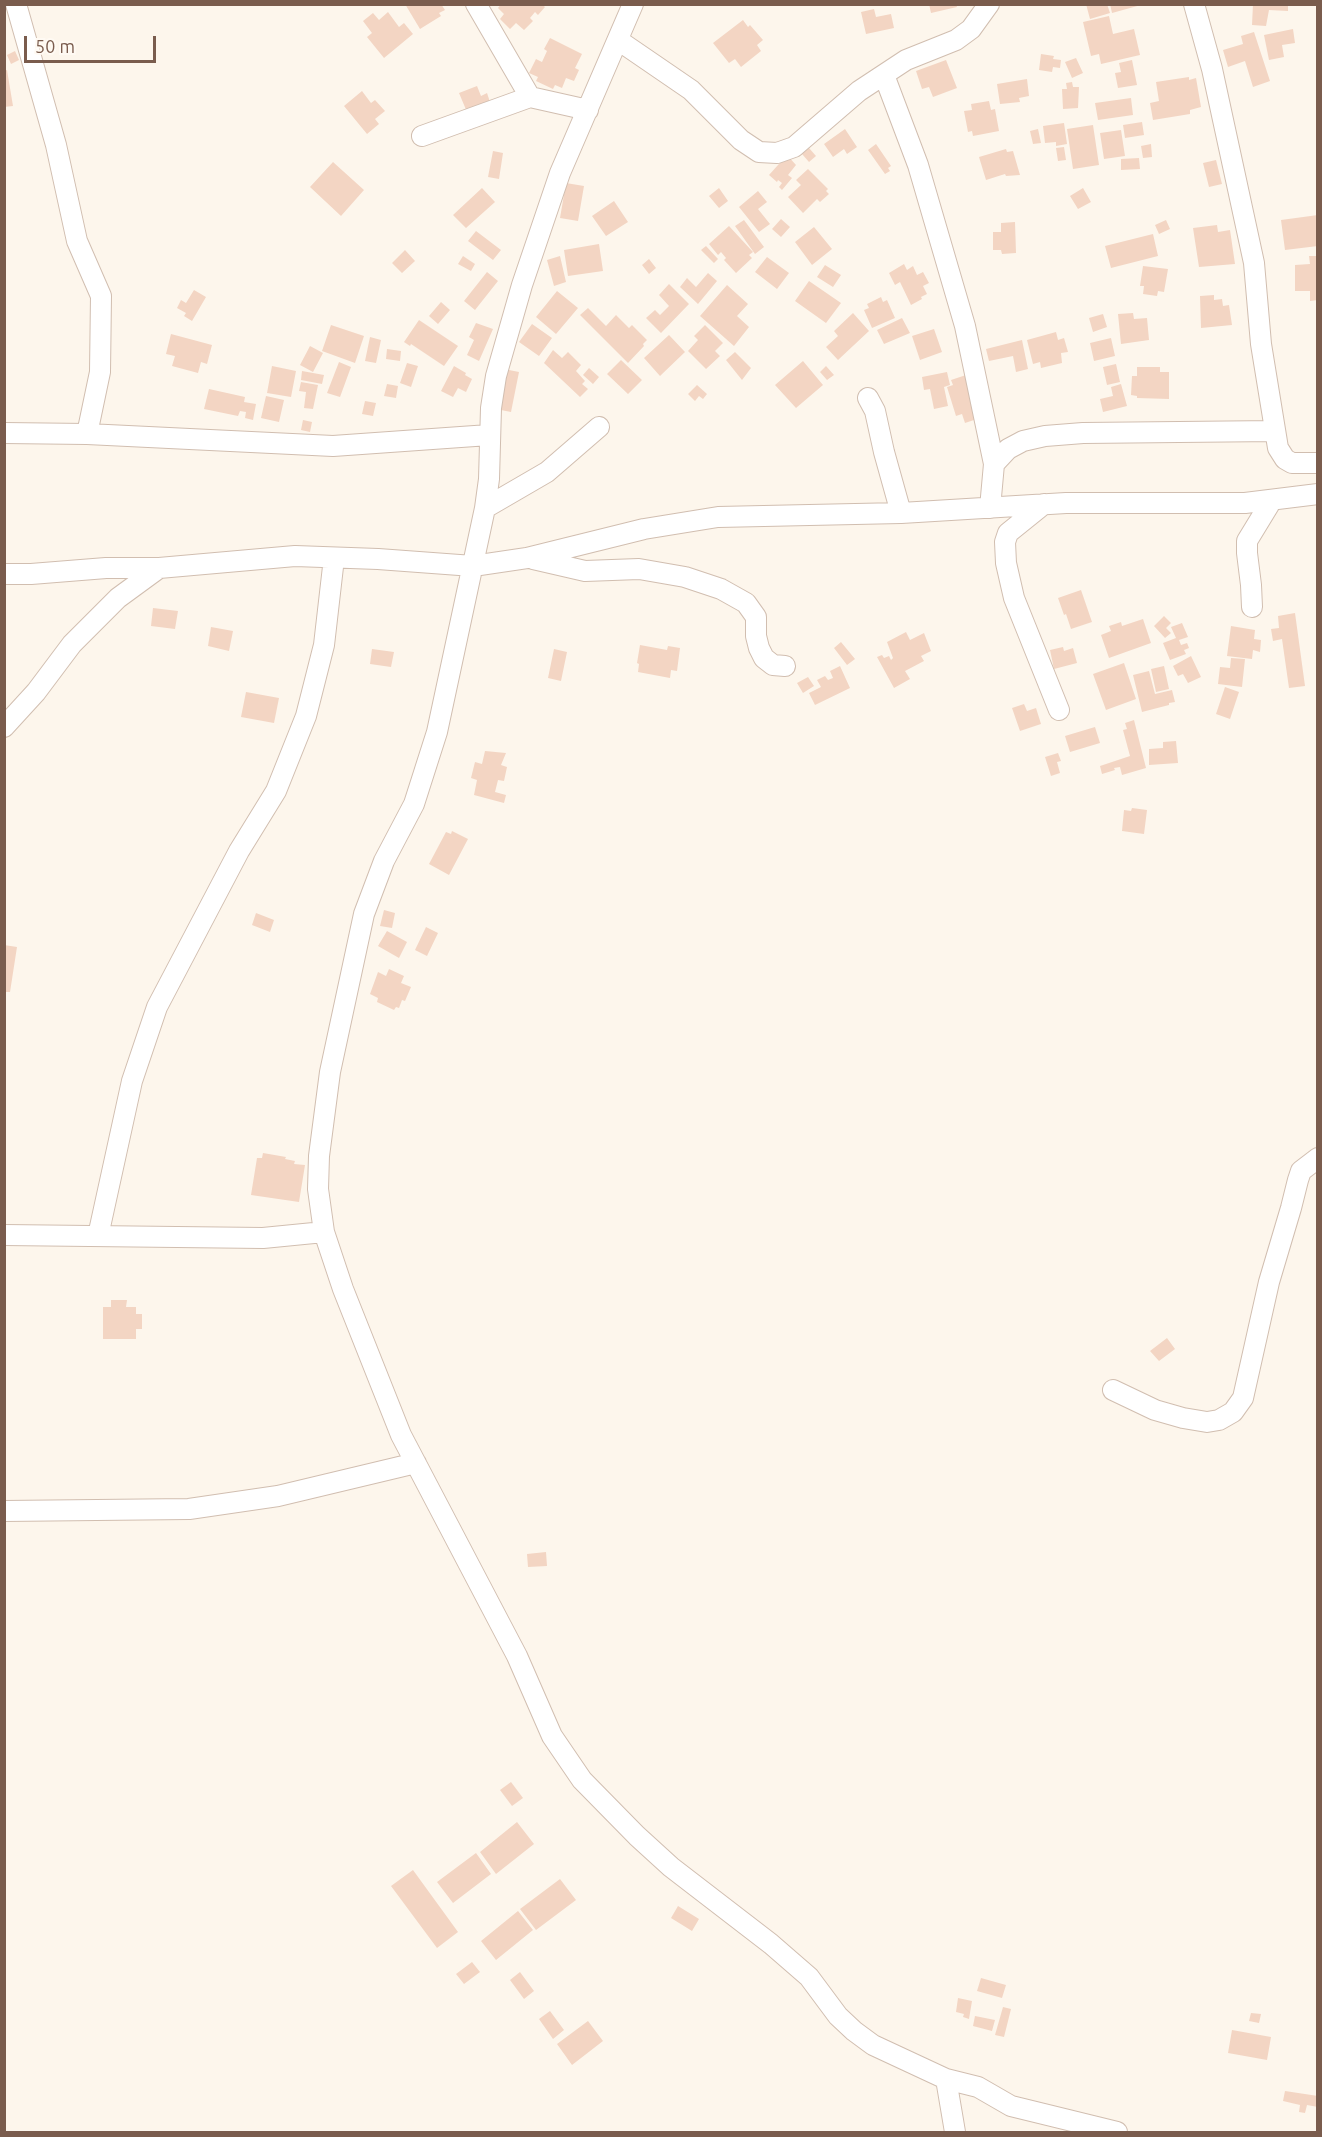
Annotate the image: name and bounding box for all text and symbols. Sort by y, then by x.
scale bar [27,24,159,62]
text: 50 m [35,36,75,56]

